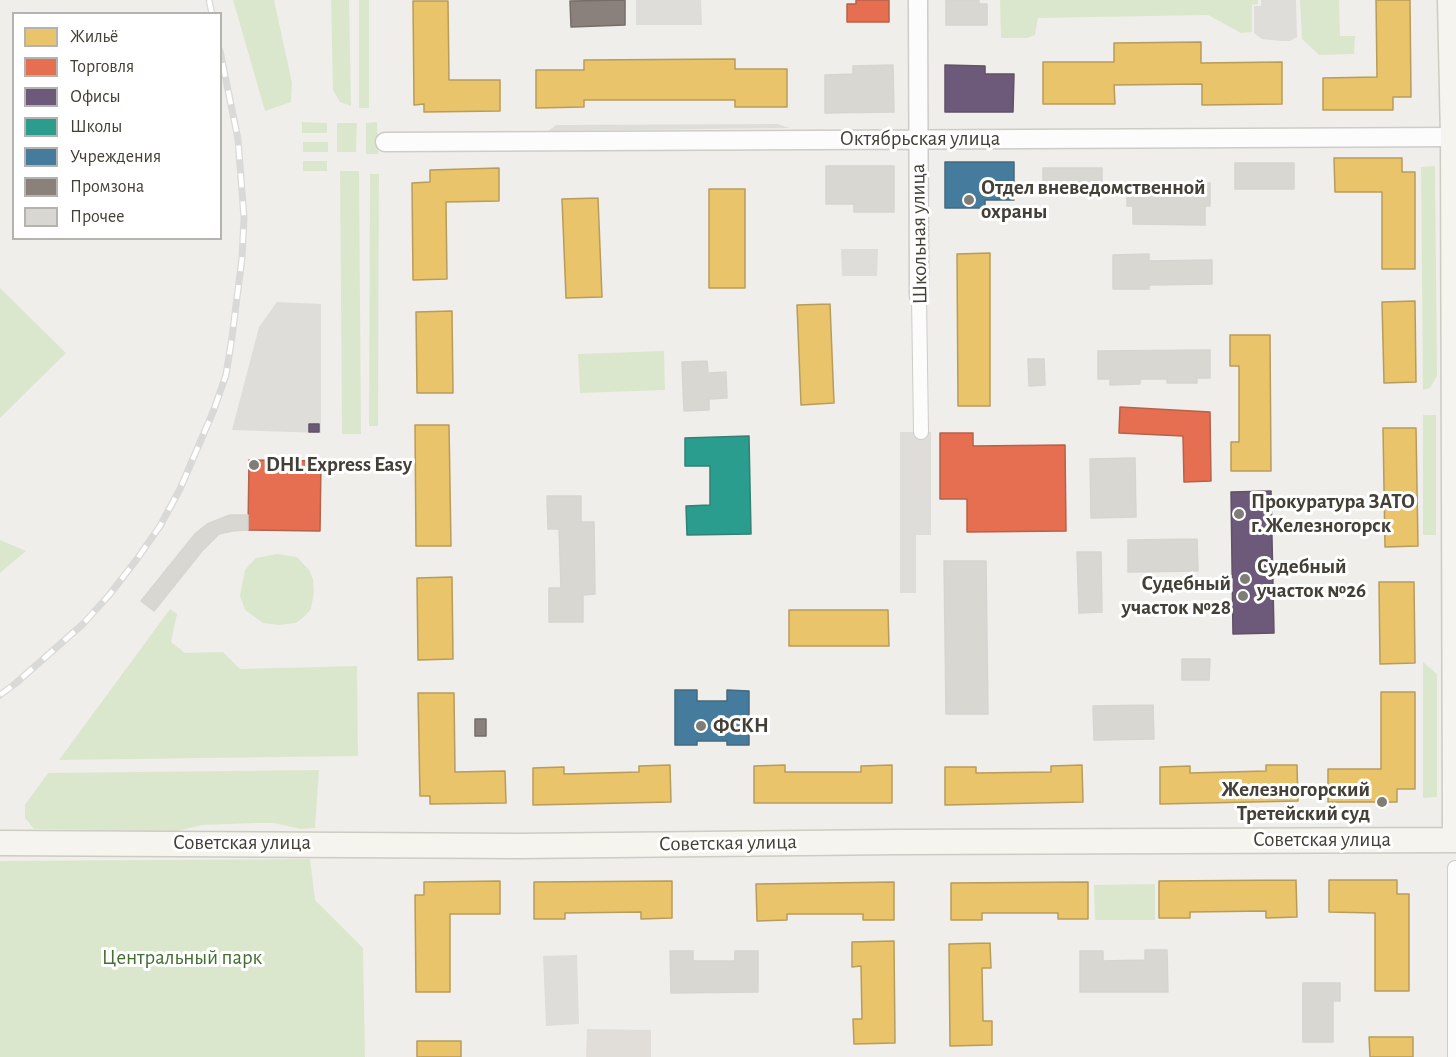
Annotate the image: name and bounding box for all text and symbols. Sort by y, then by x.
legend [12,12,222,240]
text: Жильё [70,28,118,46]
text: Торговля [70,58,134,76]
text: Офисы [70,88,121,106]
text: Школы [70,118,122,136]
street label: Октябрьская улица [840,126,1000,152]
text: Учреждения [70,148,161,166]
street label: Школьная улица [905,163,933,305]
place label: Отдел вневедомственной охраны [981,175,1206,225]
text: Промзона [70,178,144,196]
marker: Отдел вневедомственной охраны [962,193,976,207]
text: Прочее [70,208,125,226]
place label: DHL Express Easy [266,452,412,478]
marker: DHL Express Easy [247,458,261,472]
place label: Прокуратура ЗАТО г. Железногорск [1251,489,1415,539]
marker: Прокуратура ЗАТО г. Железногорск [1232,507,1246,521]
place label: Судебный участок №26 [1257,554,1366,604]
place label: Судебный участок №28 [1122,571,1231,621]
marker: Судебный участок №26 [1238,572,1252,586]
marker: Судебный участок №28 [1236,589,1250,603]
place label: ФСКН [713,713,769,739]
marker: ФСКН [694,719,708,733]
place label: Железногорский Третейский суд [1221,777,1370,827]
marker: Железногорский Третейский суд [1375,795,1389,809]
street label: Советская улица [1253,827,1391,853]
street label: Советская улица [659,829,797,857]
street label: Советская улица [173,830,311,856]
park label: Центральный парк [102,945,262,971]

